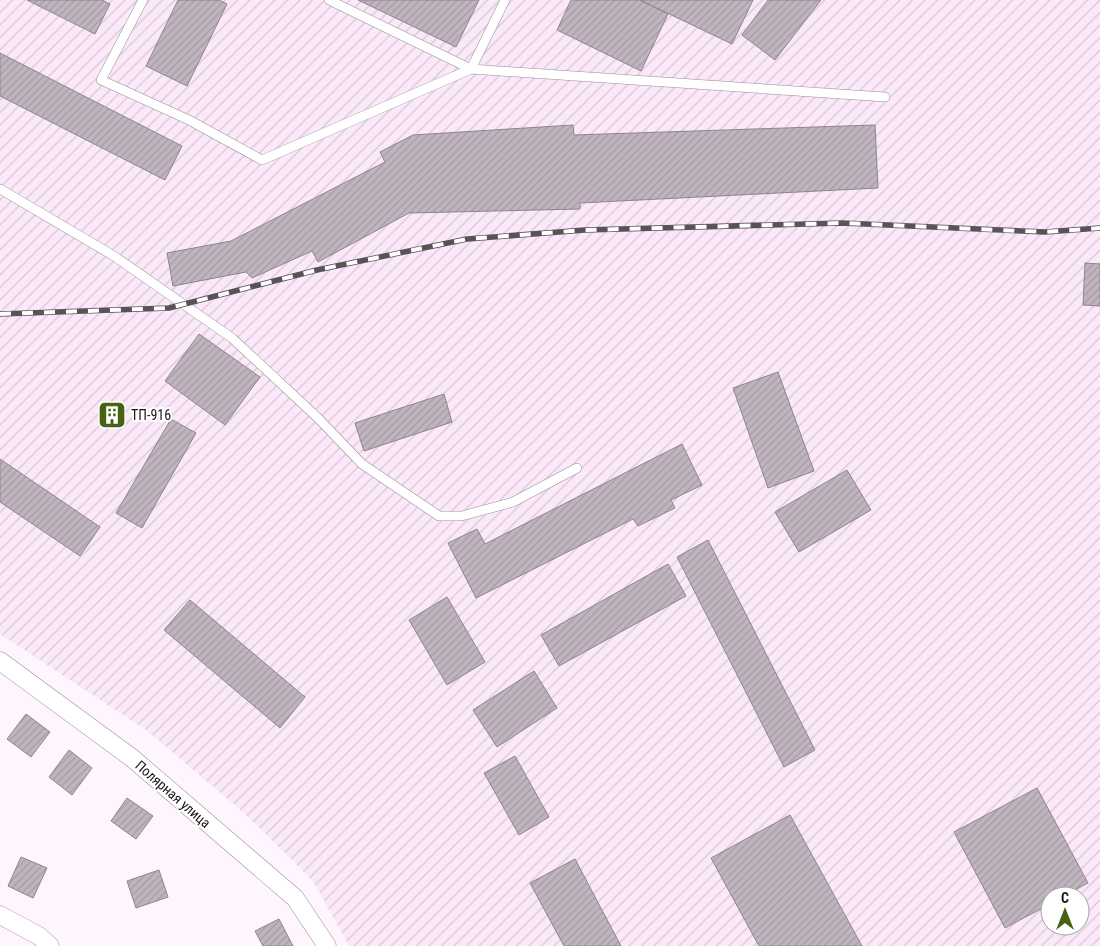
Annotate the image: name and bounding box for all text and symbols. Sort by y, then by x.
building icon: ТП-916 [97,400,127,430]
place label: ТП-916 [131,407,171,423]
street label: Полярная улица [132,757,214,831]
north arrow [1040,886,1090,936]
text: С [1061,890,1069,906]

